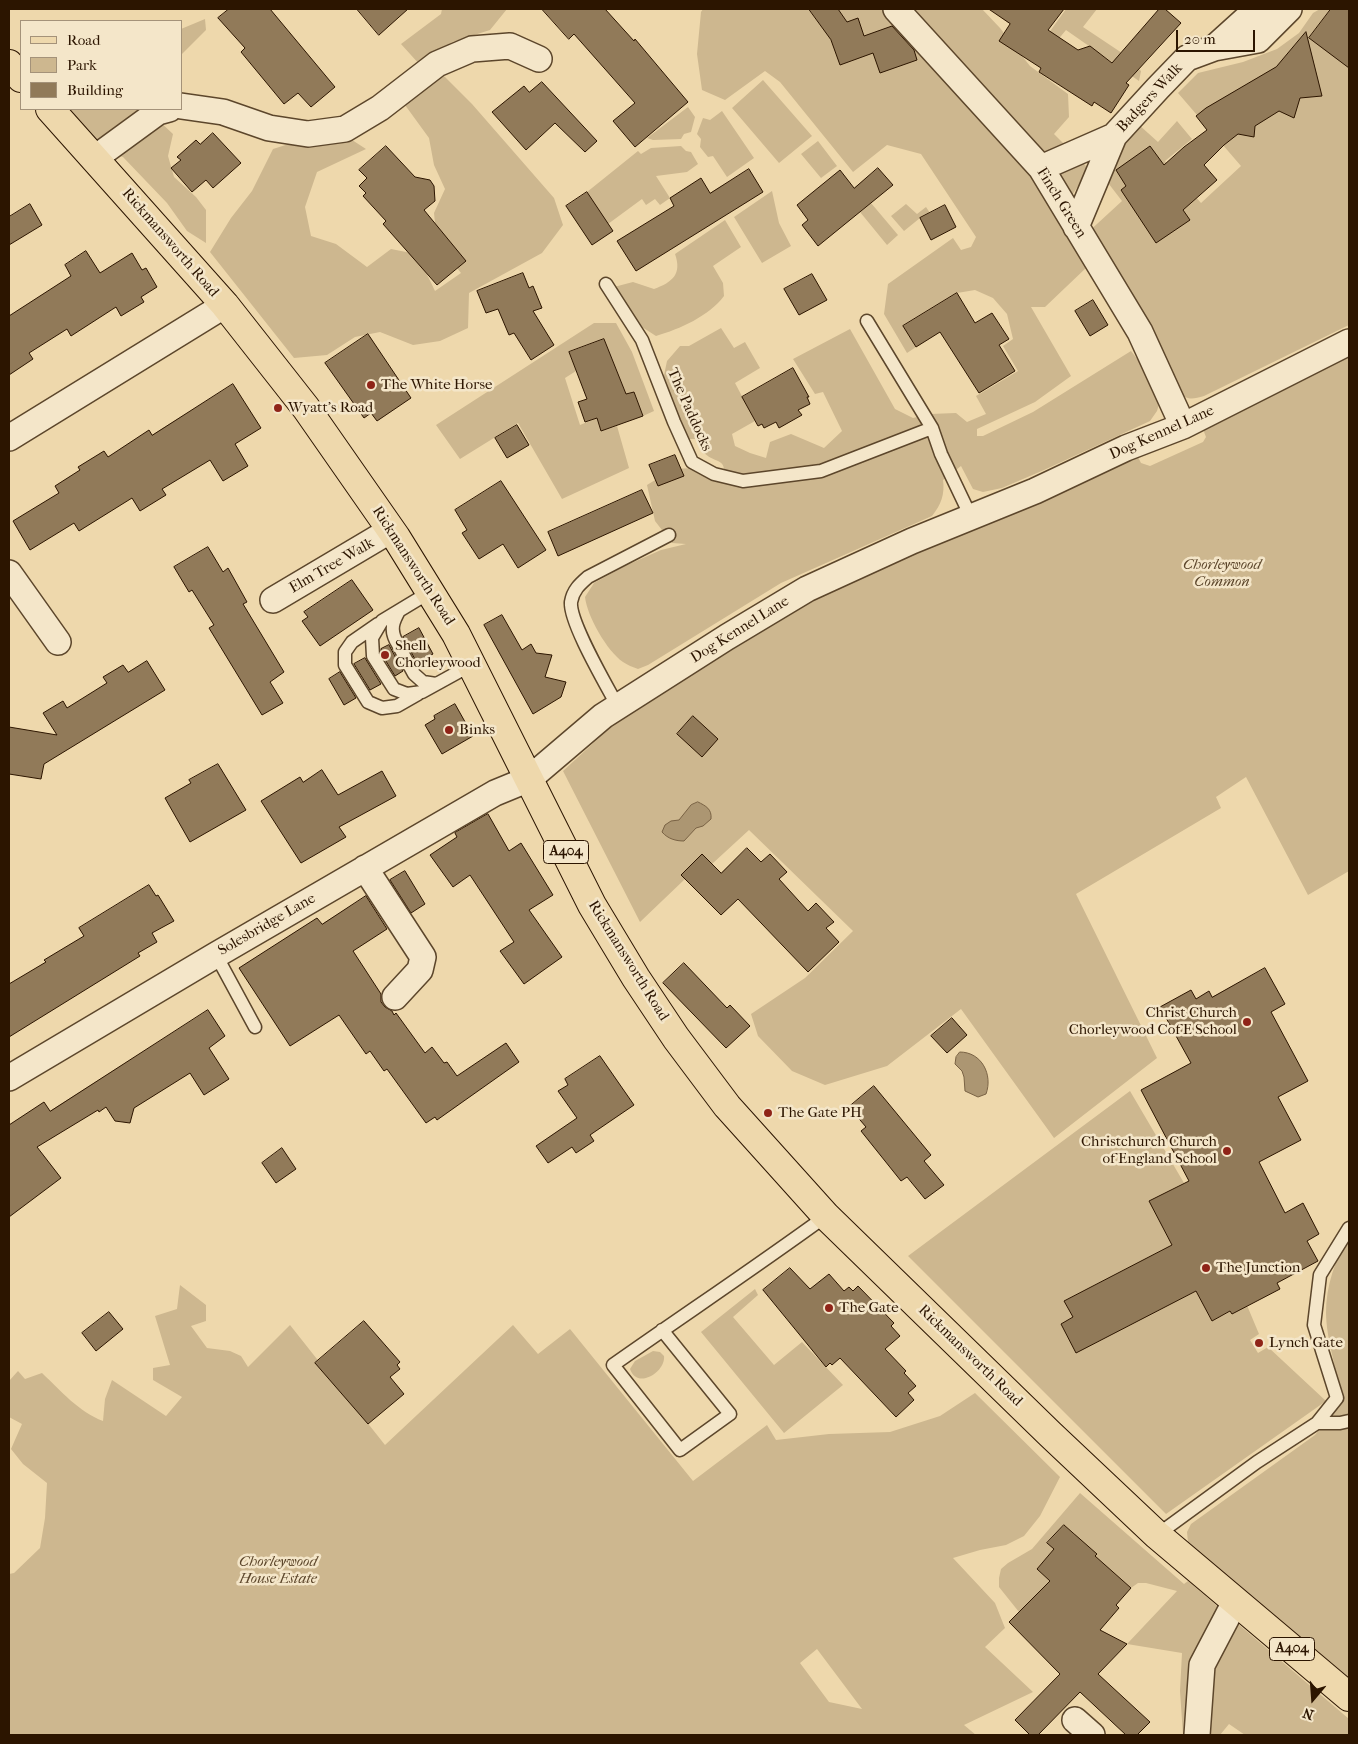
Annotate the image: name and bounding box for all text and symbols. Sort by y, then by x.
legend [20,20,182,110]
scale bar [1178,20,1257,52]
text: 20 m [1184,30,1216,48]
text: Road [67,31,100,49]
text: Park [67,56,97,74]
street label: Badgers Walk [1113,60,1187,136]
text: Building [67,81,123,99]
street label: Finch Green [1032,164,1090,242]
street label: Rickmansworth Road [118,185,222,301]
street label: The Paddocks [663,366,715,454]
place label: The White Horse [381,376,492,394]
marker: The White Horse [365,379,377,391]
place label: Wyatt's Road [288,399,373,417]
marker: Wyatt's Road [272,402,284,414]
street label: Dog Kennel Lane [1107,402,1217,464]
street label: Rickmansworth Road [368,503,458,629]
street label: Elm Tree Walk [286,534,378,598]
park label: Chorleywood Common [1183,556,1261,591]
street label: Dog Kennel Lane [688,593,792,667]
place label: Shell Chorleywood [395,637,481,672]
marker: Shell Chorleywood [379,649,391,661]
place label: Binks [459,721,495,739]
marker: Binks [443,724,455,736]
road number: A404 [544,840,588,864]
street label: Solesbridge Lane [215,890,319,960]
street label: Rickmansworth Road [584,898,672,1024]
place label: Christ Church Chorleywood CofE School [1069,1004,1237,1039]
marker: Christ Church Chorleywood CofE School [1241,1016,1253,1028]
place label: The Gate PH [778,1104,862,1122]
marker: The Gate PH [762,1107,774,1119]
place label: Christchurch Church of England School [1081,1133,1217,1168]
marker: Christchurch Church of England School [1221,1145,1233,1157]
place label: The Junction [1216,1259,1300,1277]
marker: The Junction [1200,1262,1212,1274]
place label: The Gate [839,1299,899,1317]
street label: Rickmansworth Road [914,1301,1026,1411]
marker: The Gate [823,1302,835,1314]
place label: Lynch Gate [1269,1334,1343,1352]
marker: Lynch Gate [1253,1337,1265,1349]
park label: Chorleywood House Estate [239,1553,317,1588]
road number: A404 [1270,1638,1314,1660]
north arrow [1288,1674,1338,1724]
text: N [1301,1704,1316,1723]

